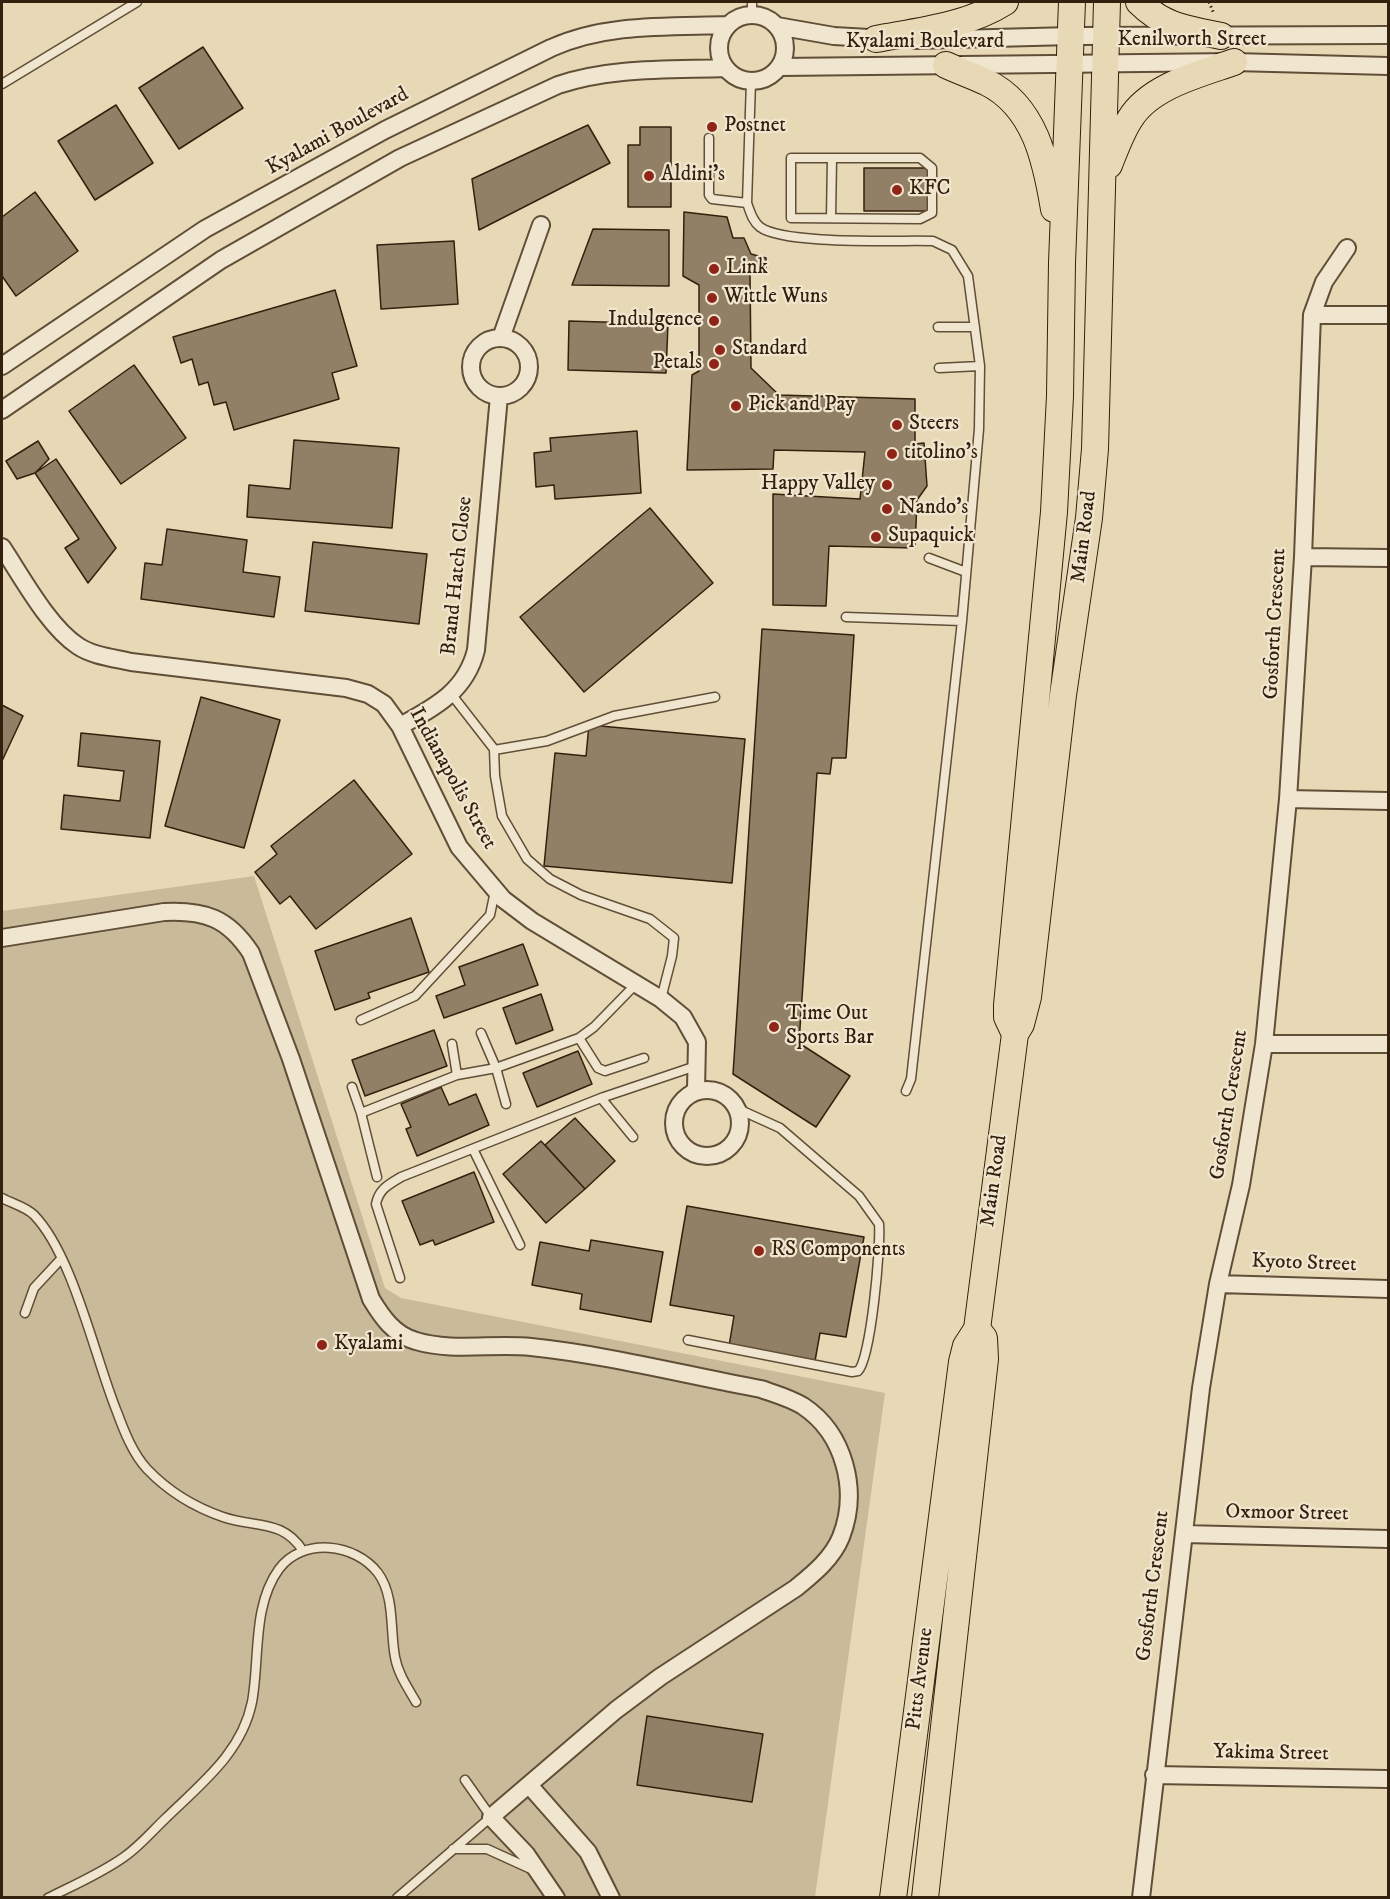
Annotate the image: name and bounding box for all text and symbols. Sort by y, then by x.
street label: Kenilworth Street [1117,28,1267,54]
street label: Kyalami Boulevard [846,30,1004,56]
street label: Kyalami Boulevard [262,83,414,181]
place label: Postnet [724,114,786,140]
marker: Postnet [705,120,719,134]
place label: Aldini's [661,163,725,189]
marker: Aldini's [642,169,656,183]
place label: KFC [909,177,951,203]
marker: KFC [890,183,904,197]
place label: Link [726,256,768,282]
marker: Link [707,262,721,276]
place label: Wittle Wuns [724,285,828,311]
marker: Wittle Wuns [705,291,719,305]
place label: Indulgence [608,308,702,334]
marker: Indulgence [707,314,721,328]
place label: Standard [732,337,807,363]
marker: Standard [713,343,727,357]
place label: Petals [652,351,702,377]
marker: Petals [707,357,721,371]
place label: Pick and Pay [748,393,855,419]
marker: Pick and Pay [729,399,743,413]
place label: Steers [909,412,959,438]
marker: Steers [890,418,904,432]
place label: titolino's [904,441,978,467]
marker: titolino's [885,447,899,461]
place label: Happy Valley [761,472,875,498]
marker: Happy Valley [880,478,894,492]
street label: Main Road [1067,490,1103,584]
street label: Brand Hatch Close [437,495,479,657]
place label: Nando's [899,496,968,522]
marker: Nando's [880,502,894,516]
place label: Supaquick [888,524,974,550]
marker: Supaquick [869,530,883,544]
street label: Gosforth Crescent [1259,548,1293,700]
street label: Indianapolis Street [403,704,501,854]
place label: Time Out Sports Bar [786,1002,874,1052]
marker: Time Out Sports Bar [767,1020,781,1034]
street label: Gosforth Crescent [1206,1028,1254,1182]
street label: Main Road [976,1133,1014,1229]
place label: RS Components [771,1238,905,1264]
marker: RS Components [752,1244,766,1258]
street label: Kyoto Street [1251,1250,1357,1278]
place label: Kyalami [334,1332,403,1358]
marker: Kyalami [315,1338,329,1352]
street label: Oxmoor Street [1225,1500,1349,1528]
street label: Gosforth Crescent [1132,1509,1176,1663]
street label: Pitts Avenue [902,1626,940,1732]
street label: Yakima Street [1213,1740,1329,1768]

